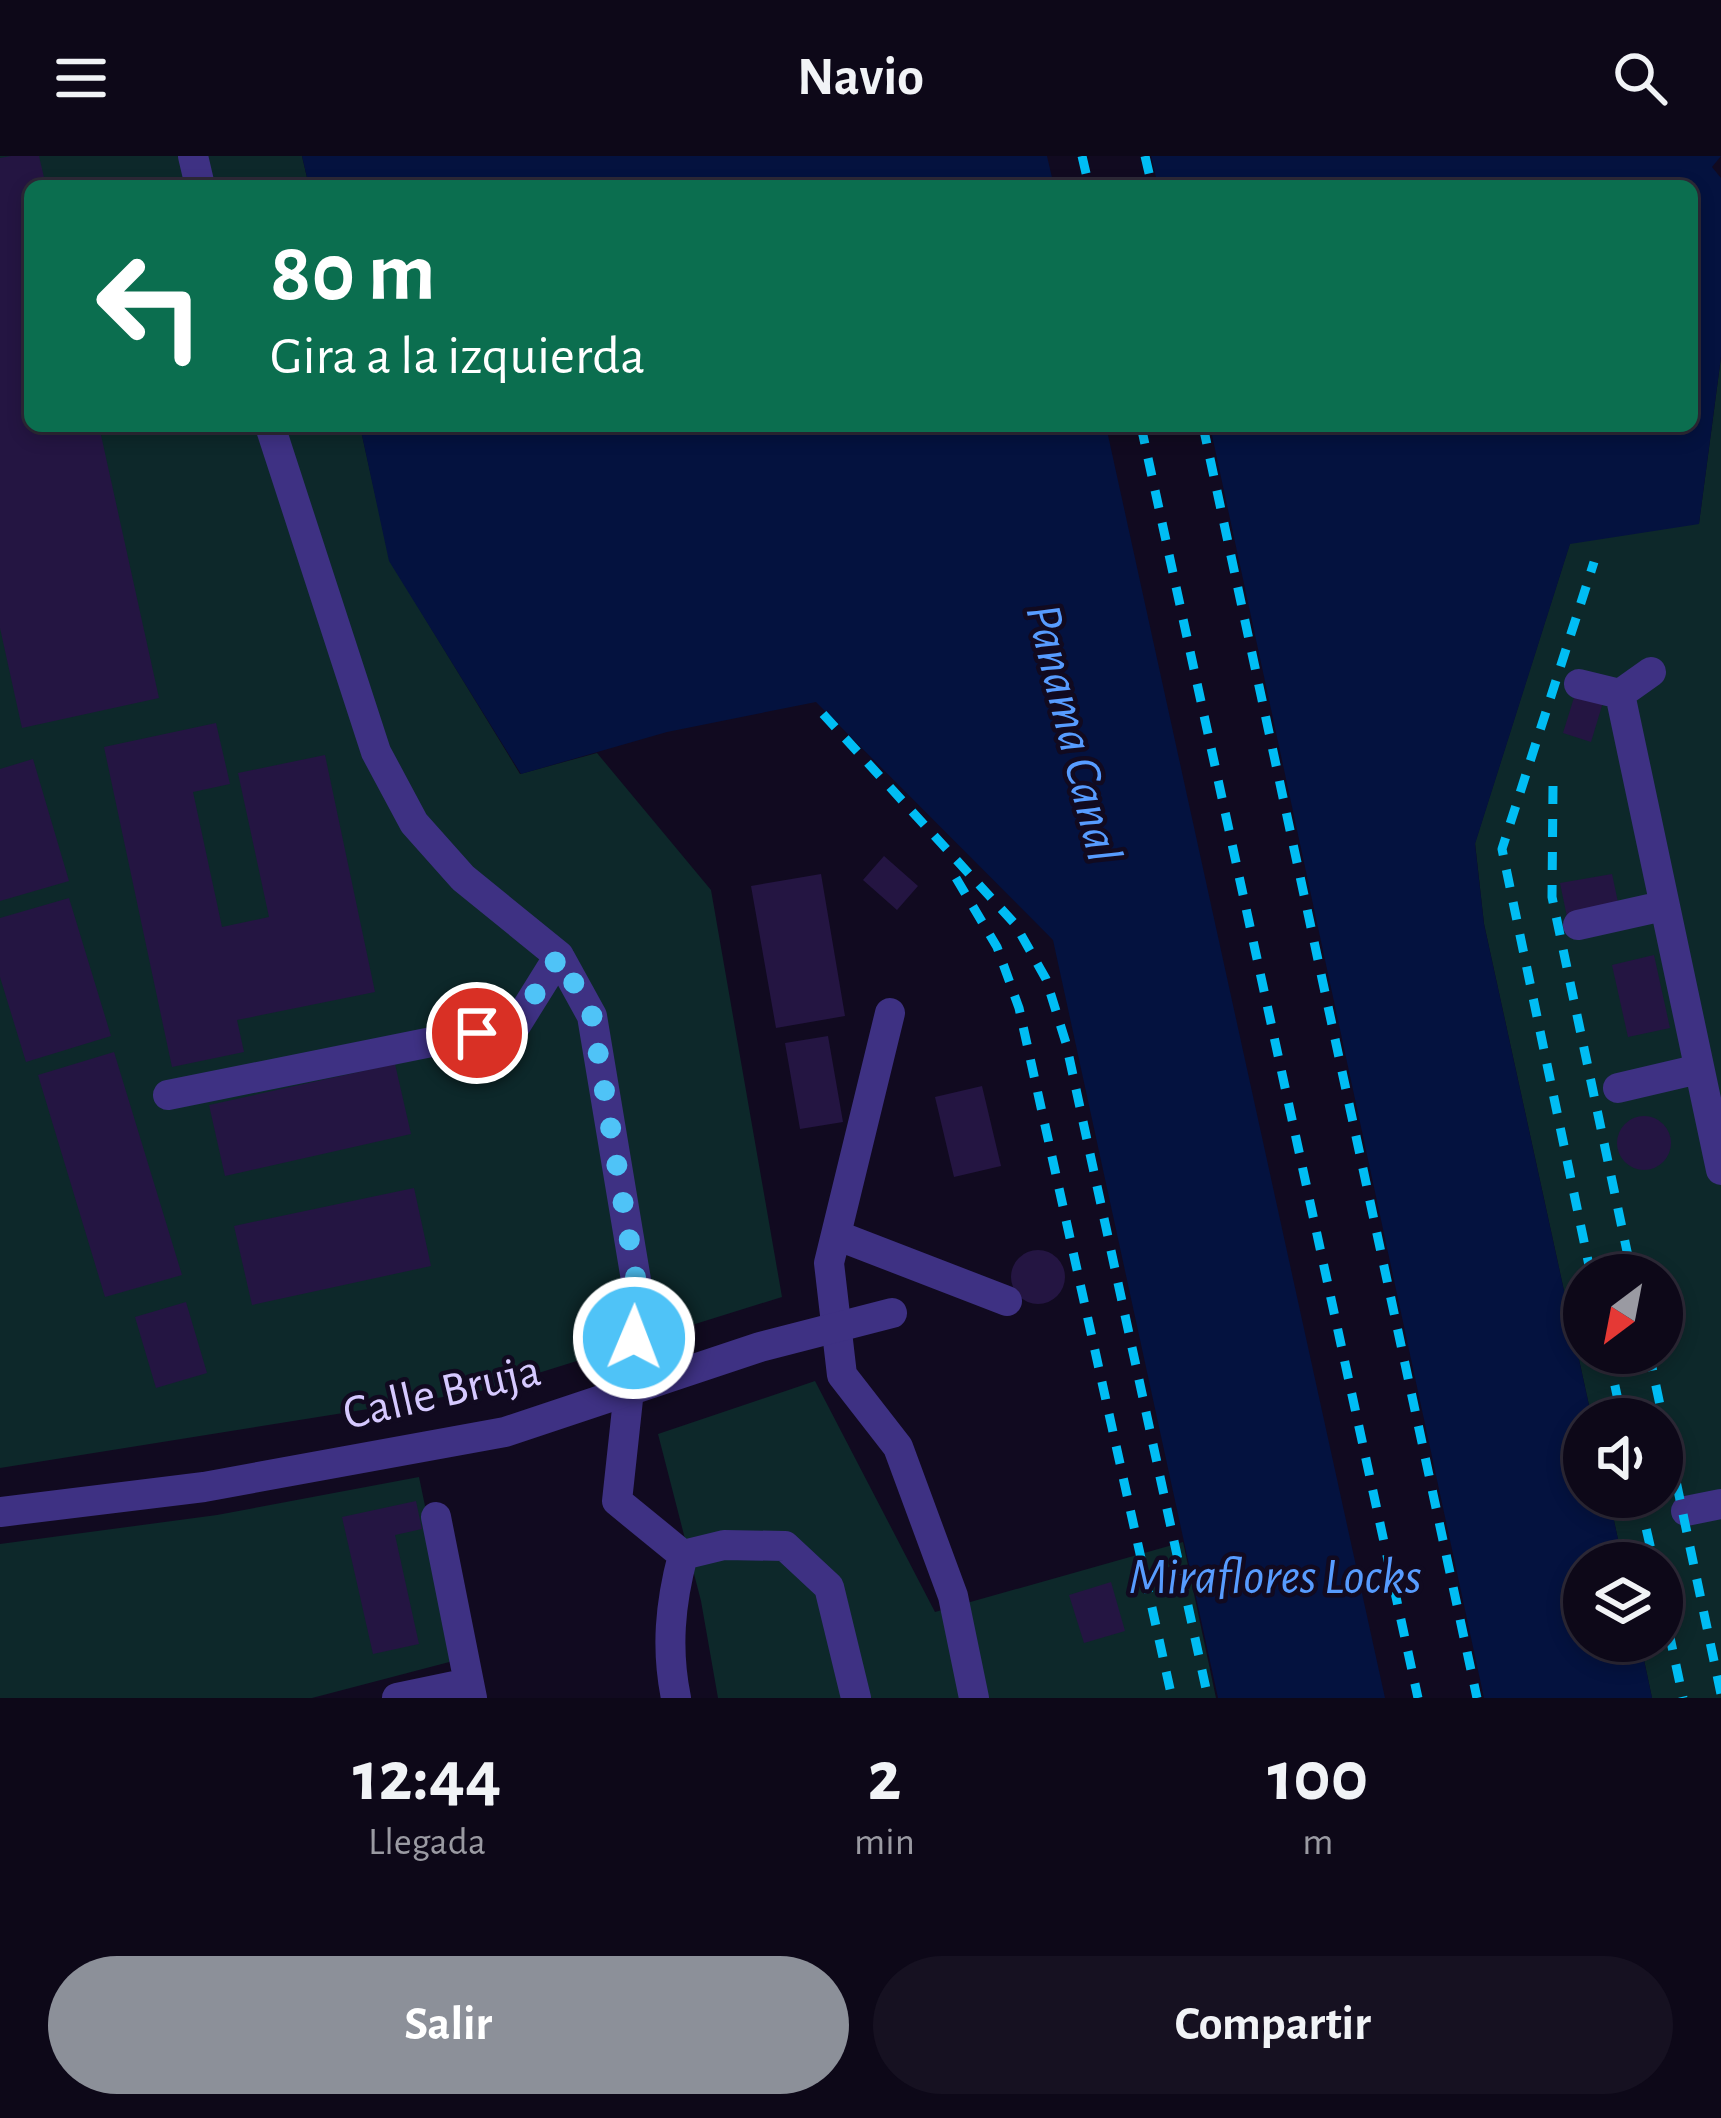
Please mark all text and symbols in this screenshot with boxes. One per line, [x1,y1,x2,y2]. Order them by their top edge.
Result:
icon: menu [48,45,114,111]
icon: search [1607,45,1673,111]
text: Navio [797,51,924,105]
icon: left [72,228,228,384]
text: 80 m [270,232,436,316]
text: Gira a la izquierda [270,330,645,384]
water label: Panama Canal [1016,599,1130,867]
pin [426,982,528,1084]
icon: arrive [444,1000,510,1066]
north arrow [1563,1254,1683,1374]
map controls [1563,1254,1683,1662]
position arrow [571,1275,697,1401]
street label: Calle Bruja [339,1347,545,1439]
button: sound [1563,1398,1683,1518]
button: layers [1563,1542,1683,1662]
water label: Miraflores Locks [1129,1552,1421,1603]
text: 12:44 [353,1741,501,1813]
text: 2 [867,1741,901,1813]
text: 100 [1267,1741,1368,1813]
text: Llegada [368,1823,486,1862]
text: min [854,1823,915,1862]
text: m [1302,1823,1333,1862]
button: Salir [48,1956,849,2094]
button: Compartir [873,1956,1673,2094]

